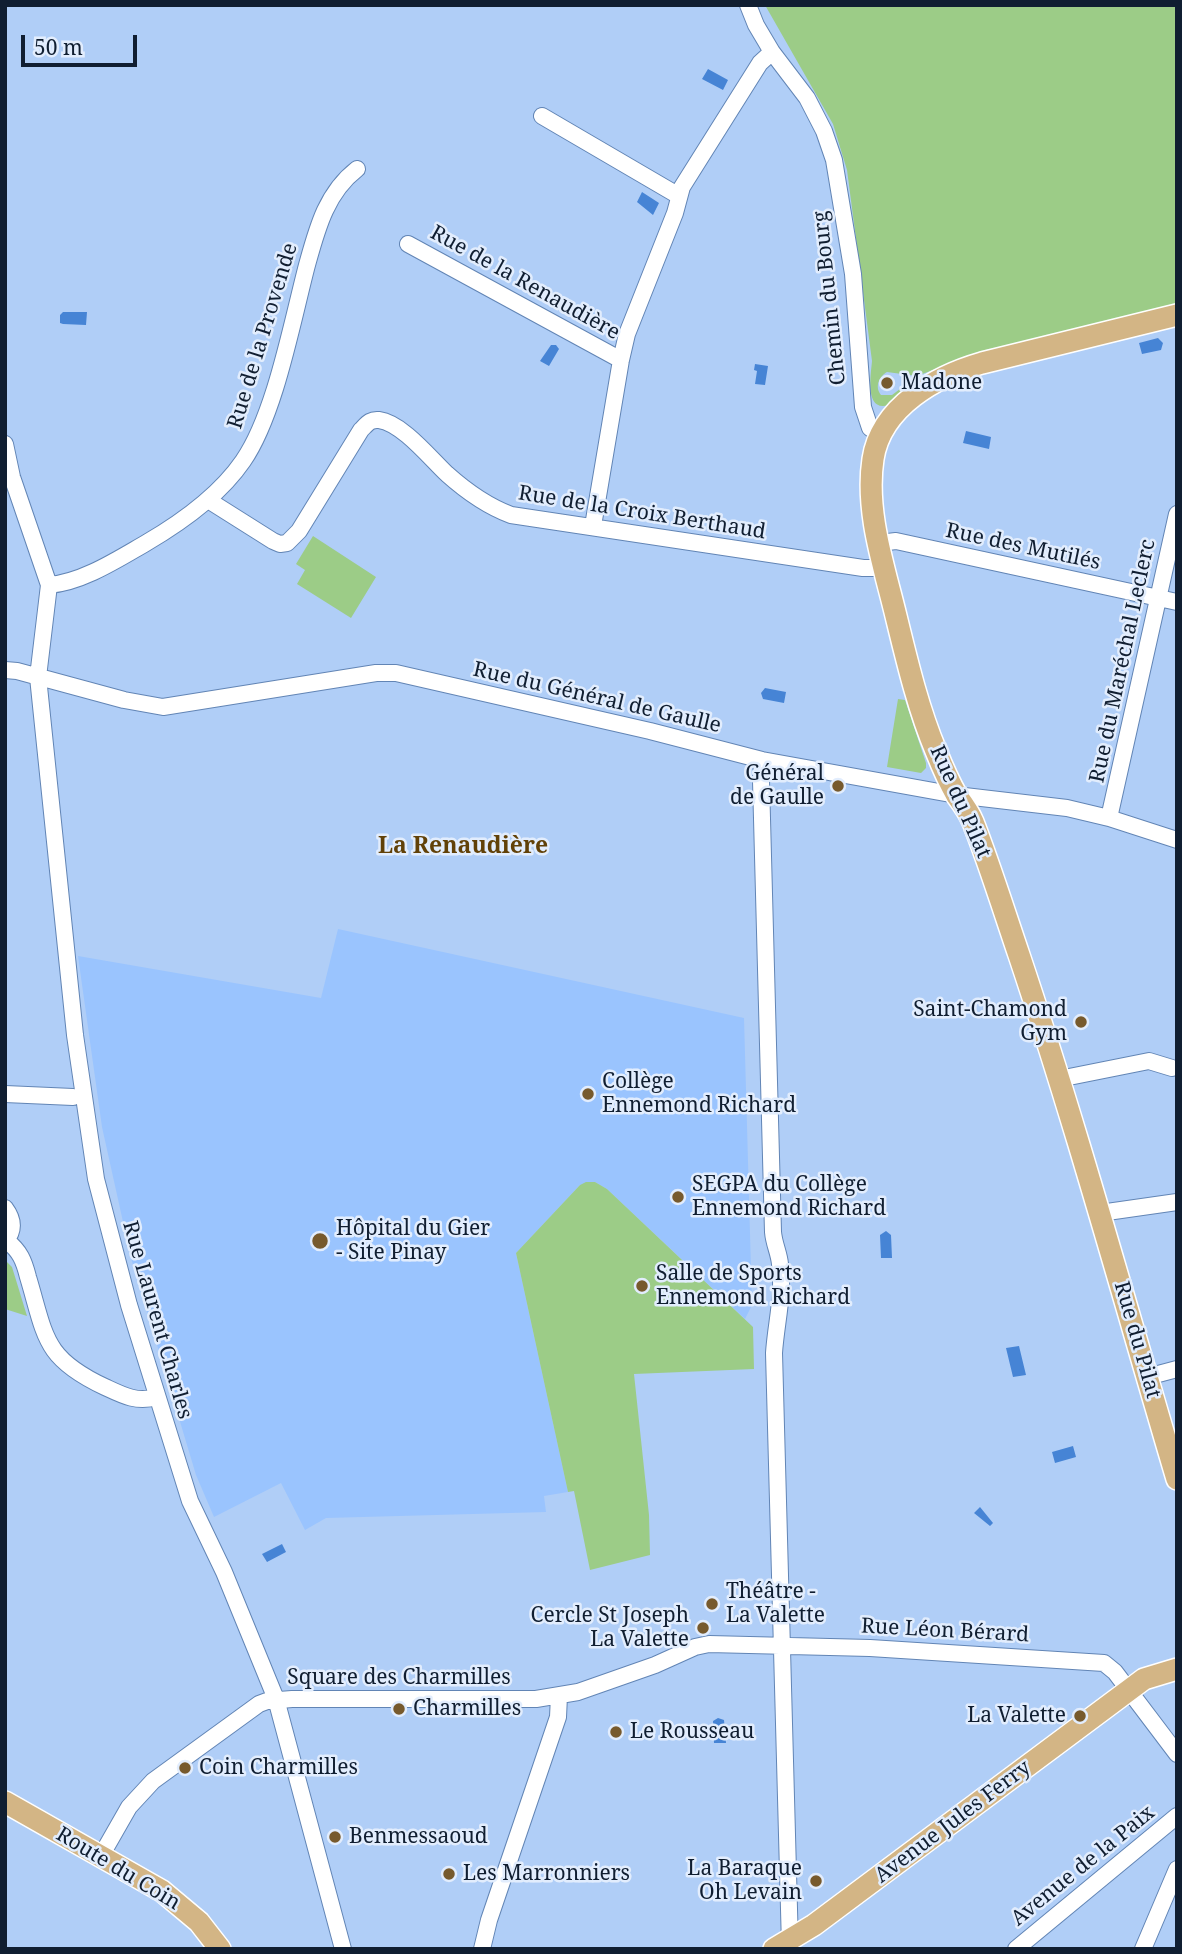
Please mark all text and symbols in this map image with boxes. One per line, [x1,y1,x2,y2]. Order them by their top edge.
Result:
scale bar [24,21,140,65]
text: 50 m [34,33,83,61]
street label: Chemin du Bourg [808,210,852,386]
street label: Rue de la Renaudière [426,220,624,346]
street label: Rue de la Provende [223,240,303,432]
place label: Madone [901,370,982,396]
marker: Madone [879,375,895,391]
street label: Rue de la Croix Berthaud [517,481,767,545]
street label: Rue des Mutilés [943,518,1103,576]
street label: Rue du Maréchal Leclerc [1085,537,1161,785]
street label: Rue du Général de Gaulle [471,657,723,739]
street label: Rue du Pilat [924,742,996,862]
place label: Général de Gaulle [730,761,824,811]
marker: Général de Gaulle [830,778,846,794]
district label: La Renaudière [378,832,548,860]
place label: Saint-Chamond Gym [913,997,1067,1047]
marker: Saint-Chamond Gym [1073,1014,1089,1030]
place label: Collège Ennemond Richard [602,1069,796,1119]
marker: Collège Ennemond Richard [580,1086,596,1102]
place label: SEGPA du Collège Ennemond Richard [692,1172,886,1222]
marker: SEGPA du Collège Ennemond Richard [670,1189,686,1205]
place label: Hôpital du Gier - Site Pinay [336,1216,490,1266]
street label: Rue Laurent Charles [117,1218,197,1422]
marker: Hôpital du Gier - Site Pinay [310,1231,330,1251]
place label: Salle de Sports Ennemond Richard [656,1261,850,1311]
marker: Salle de Sports Ennemond Richard [634,1278,650,1294]
street label: Rue du Pilat [1108,1279,1166,1401]
place label: Théâtre - La Valette [726,1579,825,1629]
marker: Théâtre - La Valette [704,1596,720,1612]
place label: Cercle St Joseph La Valette [531,1603,689,1653]
street label: Rue Léon Bérard [860,1614,1030,1648]
marker: Cercle St Joseph La Valette [695,1620,711,1636]
street label: Square des Charmilles [287,1665,511,1691]
place label: Charmilles [413,1696,521,1722]
marker: Charmilles [391,1701,407,1717]
place label: La Valette [967,1703,1066,1729]
marker: La Valette [1072,1708,1088,1724]
place label: Le Rousseau [630,1719,754,1745]
marker: Le Rousseau [608,1724,624,1740]
place label: Coin Charmilles [199,1755,358,1781]
street label: Avenue Jules Ferry [870,1755,1036,1889]
marker: Coin Charmilles [177,1760,193,1776]
street label: Avenue de la Paix [1006,1800,1160,1932]
street label: Route du Coin [51,1822,185,1916]
place label: Benmessaoud [349,1824,488,1850]
marker: Benmessaoud [327,1829,343,1845]
place label: La Baraque Oh Levain [687,1856,802,1906]
place label: Les Marronniers [463,1861,630,1887]
marker: Les Marronniers [441,1866,457,1882]
marker: La Baraque Oh Levain [808,1873,824,1889]

